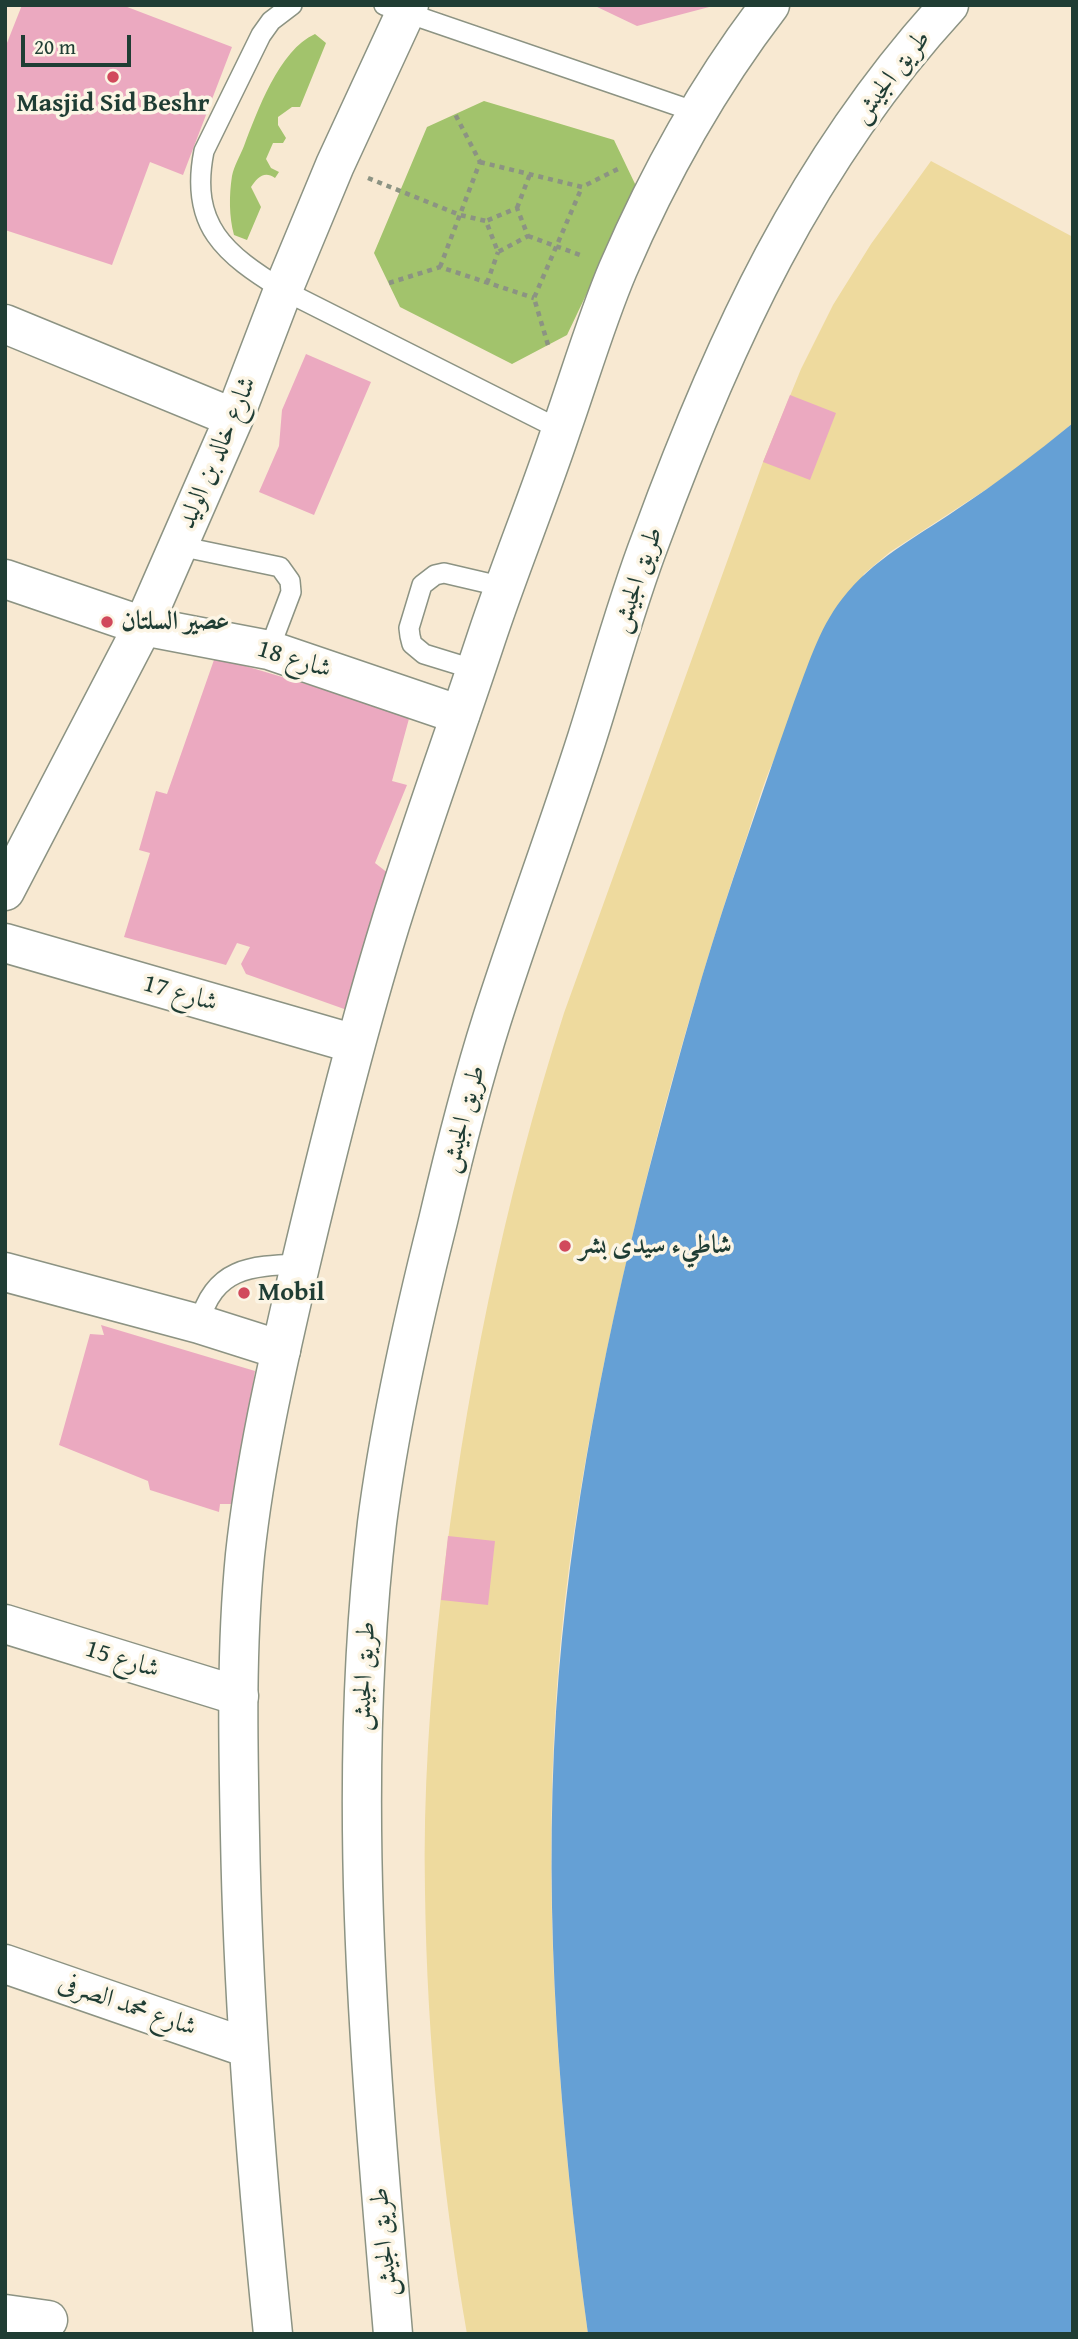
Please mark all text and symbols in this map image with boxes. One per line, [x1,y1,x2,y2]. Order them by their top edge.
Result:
scale bar [24,21,135,65]
street label: طريق الجيش [846,24,938,130]
text: 20 m [34,31,76,62]
marker: Masjid Sid Beshr [105,69,121,85]
place label: Masjid Sid Beshr [17,88,209,120]
street label: شارع خالد بن الوليد [172,372,264,534]
street label: طريق الجيش [605,523,671,637]
place label: عصير السلتان [121,606,229,638]
marker: عصير السلتان [99,614,115,630]
street label: شارع 18 [253,634,335,686]
street label: شارع 17 [139,969,221,1019]
street label: طريق الجيش [435,1062,493,1176]
place label: شاطيء سيدى بشر [579,1230,732,1262]
marker: شاطيء سيدى بشر [557,1238,573,1254]
place label: Mobil [258,1277,325,1309]
marker: Mobil [236,1285,252,1301]
street label: طريق الجيش [347,1620,383,1732]
street label: شارع 15 [81,1634,163,1686]
street label: شارع محمد الصرفى [54,1968,200,2044]
street label: طريق الجيش [365,2186,405,2298]

